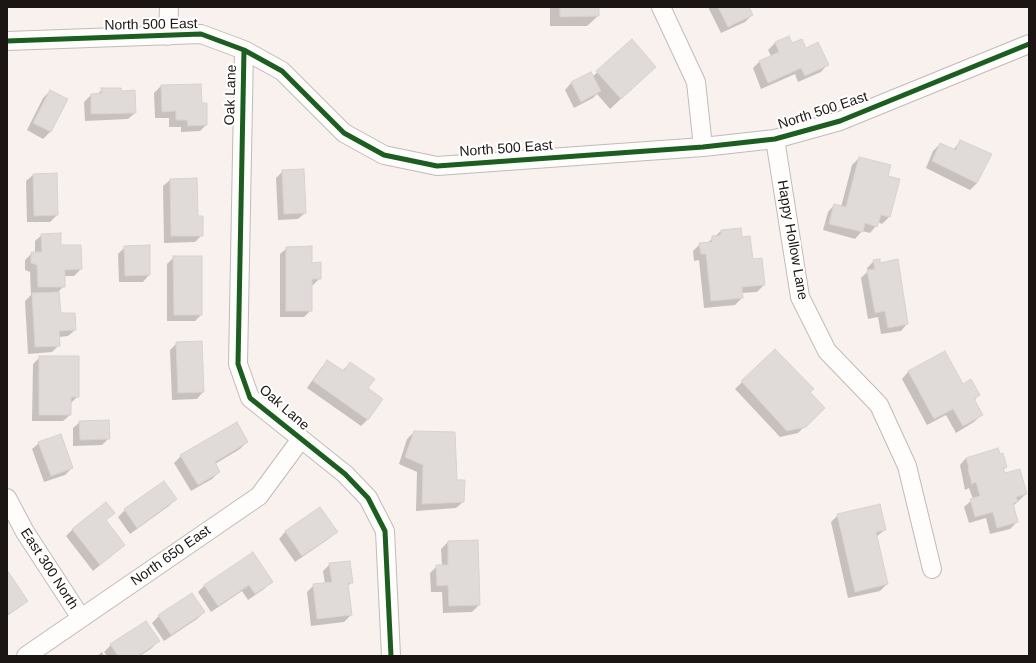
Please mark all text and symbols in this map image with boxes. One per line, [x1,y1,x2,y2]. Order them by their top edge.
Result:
street label: North 500 East [104,16,198,34]
street label: Oak Lane [222,64,240,126]
street label: North 500 East [776,89,870,133]
street label: North 500 East [459,137,553,161]
street label: Happy Hollow Lane [773,179,811,301]
street label: Oak Lane [256,382,312,434]
street label: North 650 East [128,522,214,590]
street label: East 300 North [17,525,81,613]

